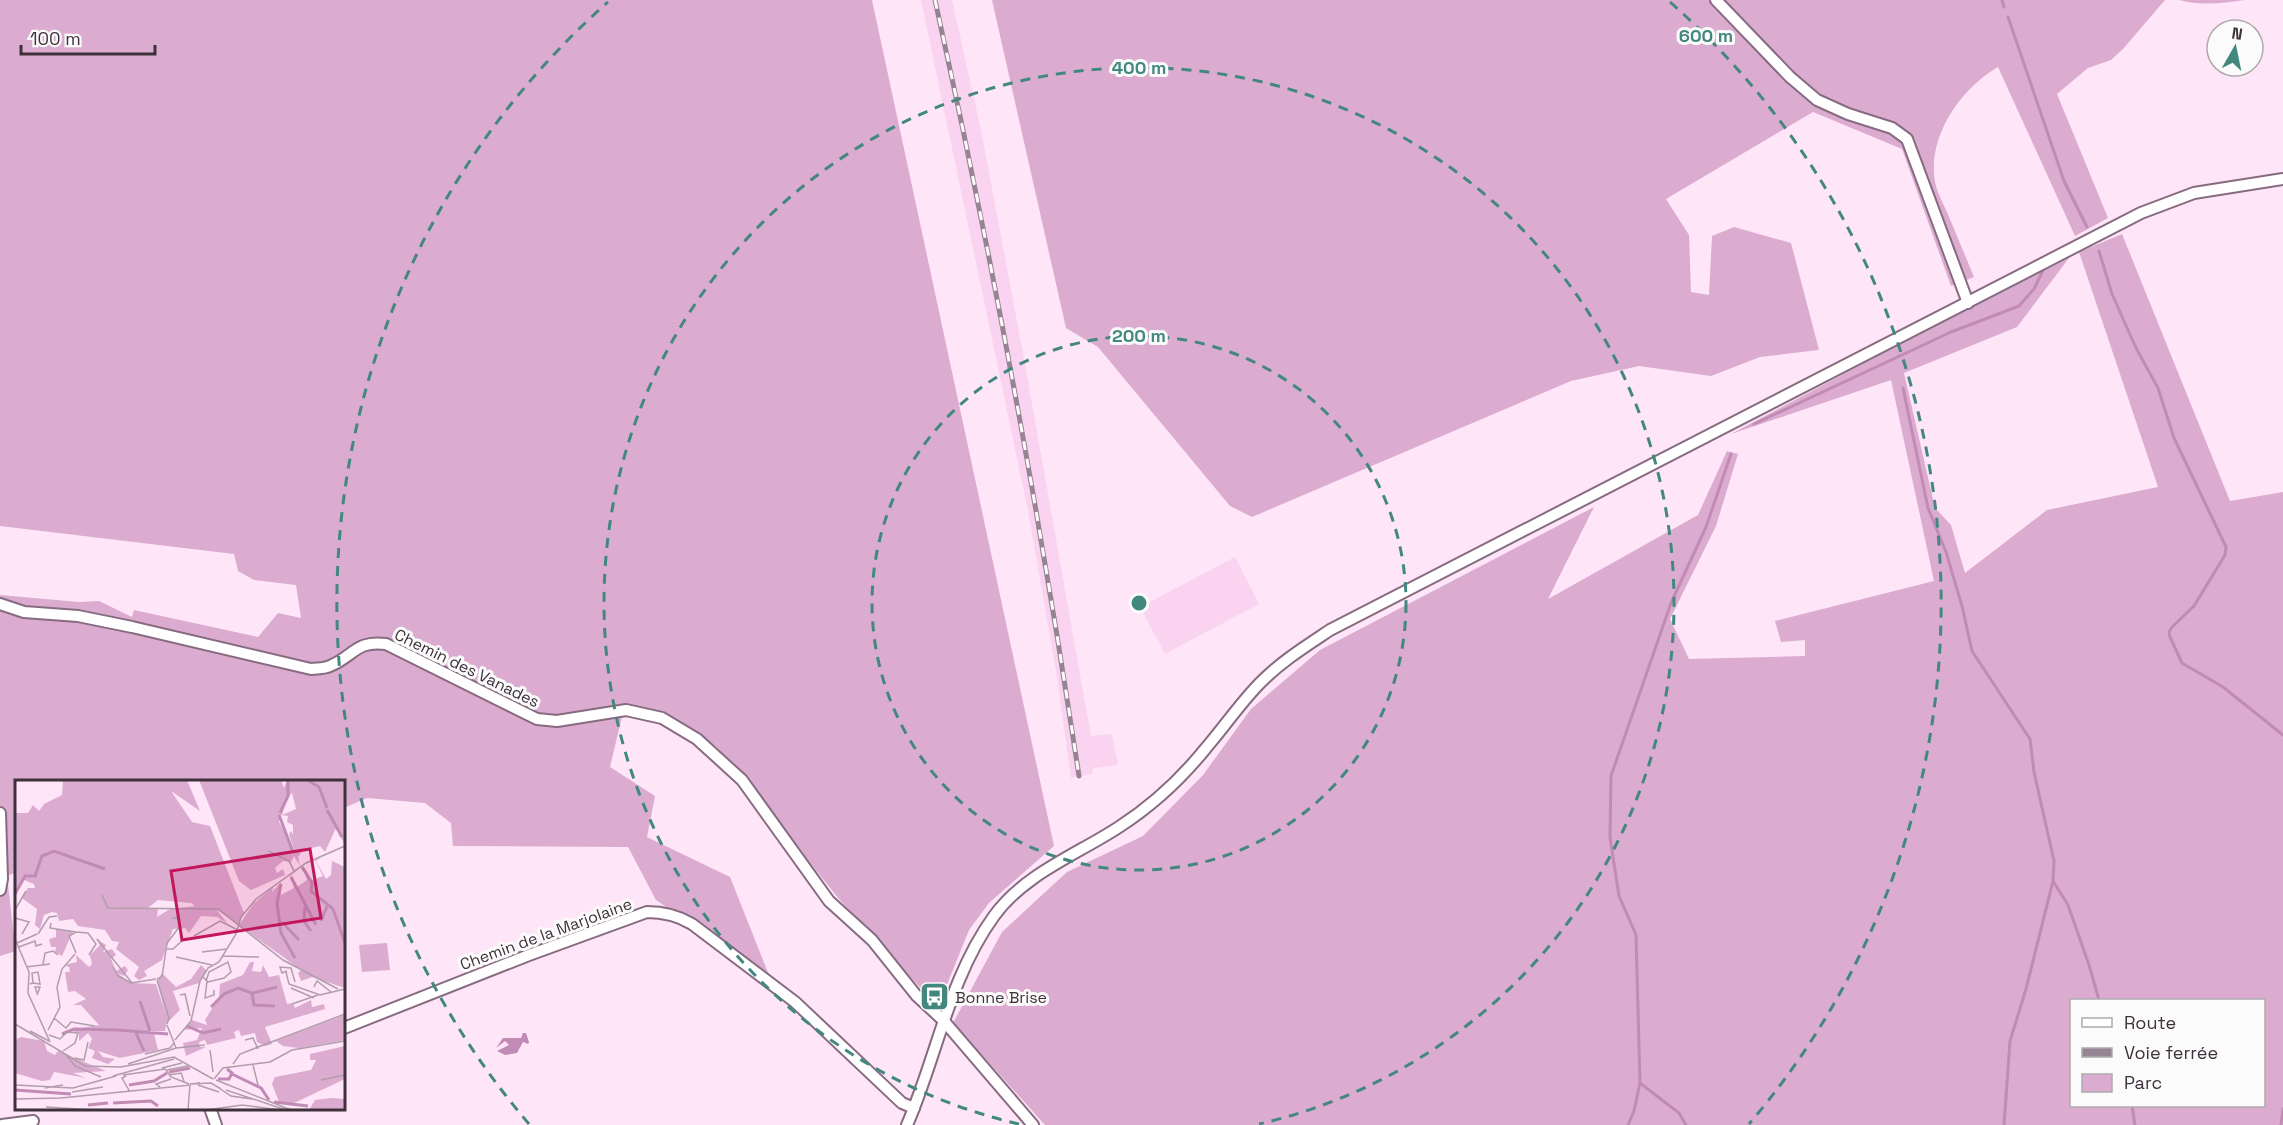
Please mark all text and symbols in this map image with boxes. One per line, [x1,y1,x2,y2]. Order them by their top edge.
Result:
scale bar [21,18,154,56]
north arrow [2205,18,2265,78]
text: N [2230,22,2244,45]
text: 600 m [1679,24,1733,47]
text: 100 m [30,27,81,50]
text: 400 m [1112,56,1166,79]
text: 200 m [1112,324,1166,347]
centre of rings [1129,593,1149,613]
street label: Chemin des Vanades [391,624,543,712]
inset map [15,780,345,1110]
street label: Chemin de la Marjolaine [457,893,635,975]
bus stop icon: Bonne Brise [918,981,950,1013]
place label: Bonne Brise [955,987,1047,1008]
legend [2070,999,2265,1107]
text: Route [2124,1011,2176,1034]
text: Voie ferrée [2124,1041,2218,1064]
text: Parc [2124,1071,2162,1094]

